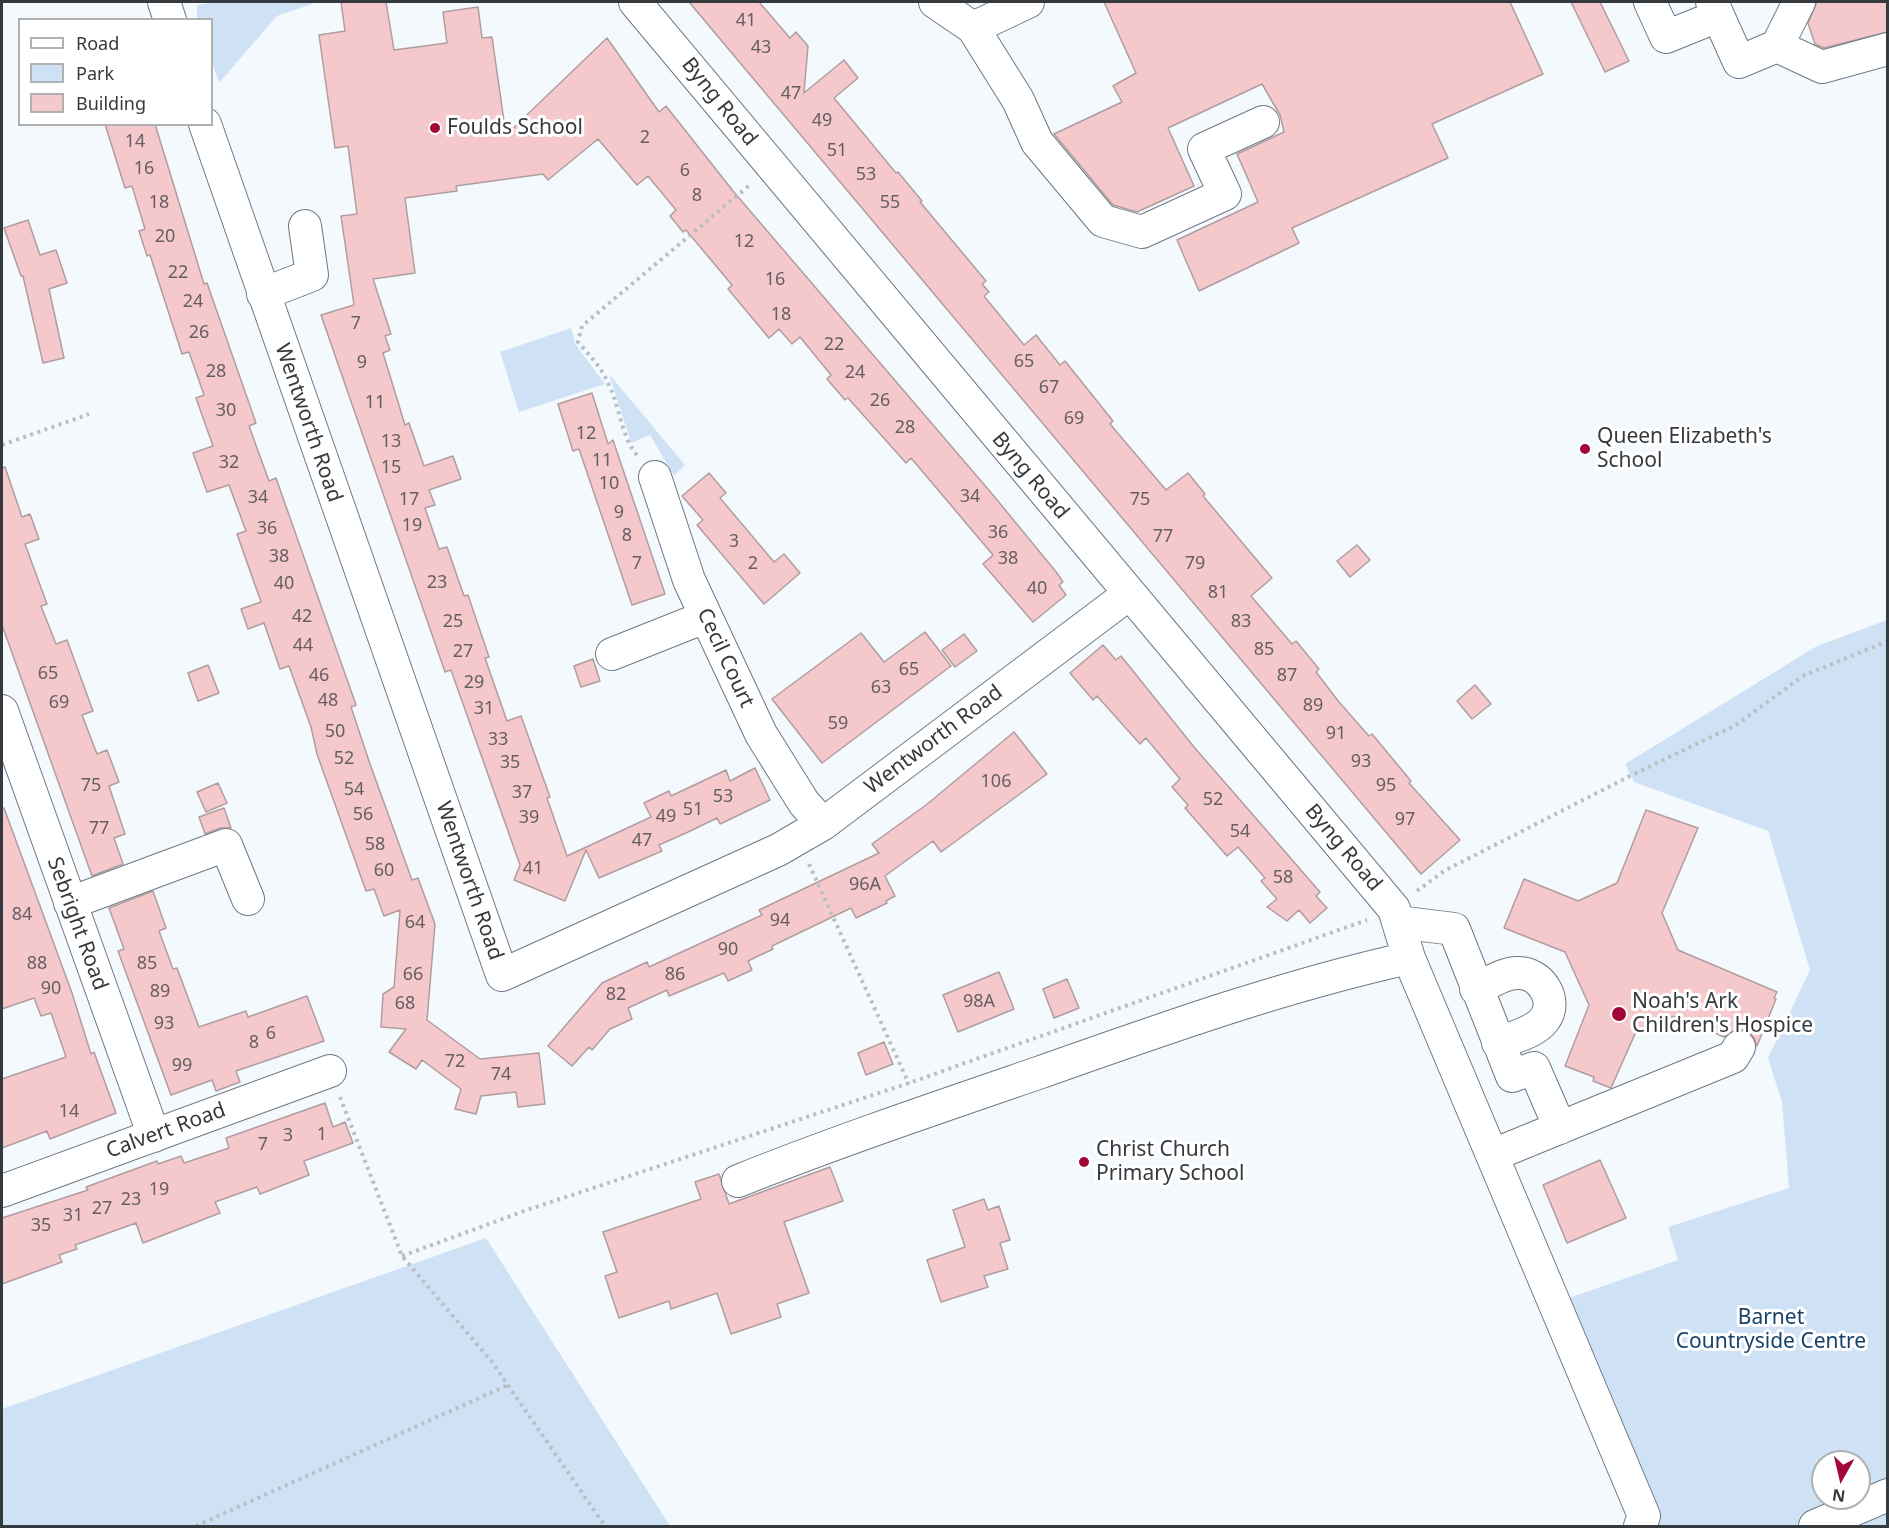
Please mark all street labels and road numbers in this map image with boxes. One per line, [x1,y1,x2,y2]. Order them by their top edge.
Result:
street label: Byng Road [676,53,762,151]
street label: Wentworth Road [269,340,347,506]
street label: Byng Road [986,427,1074,525]
street label: Cecil Court [691,604,759,712]
street label: Wentworth Road [860,680,1008,800]
street label: Wentworth Road [430,798,508,964]
street label: Byng Road [1299,799,1387,897]
street label: Sebright Road [41,854,113,994]
street label: Calvert Road [103,1098,229,1164]

